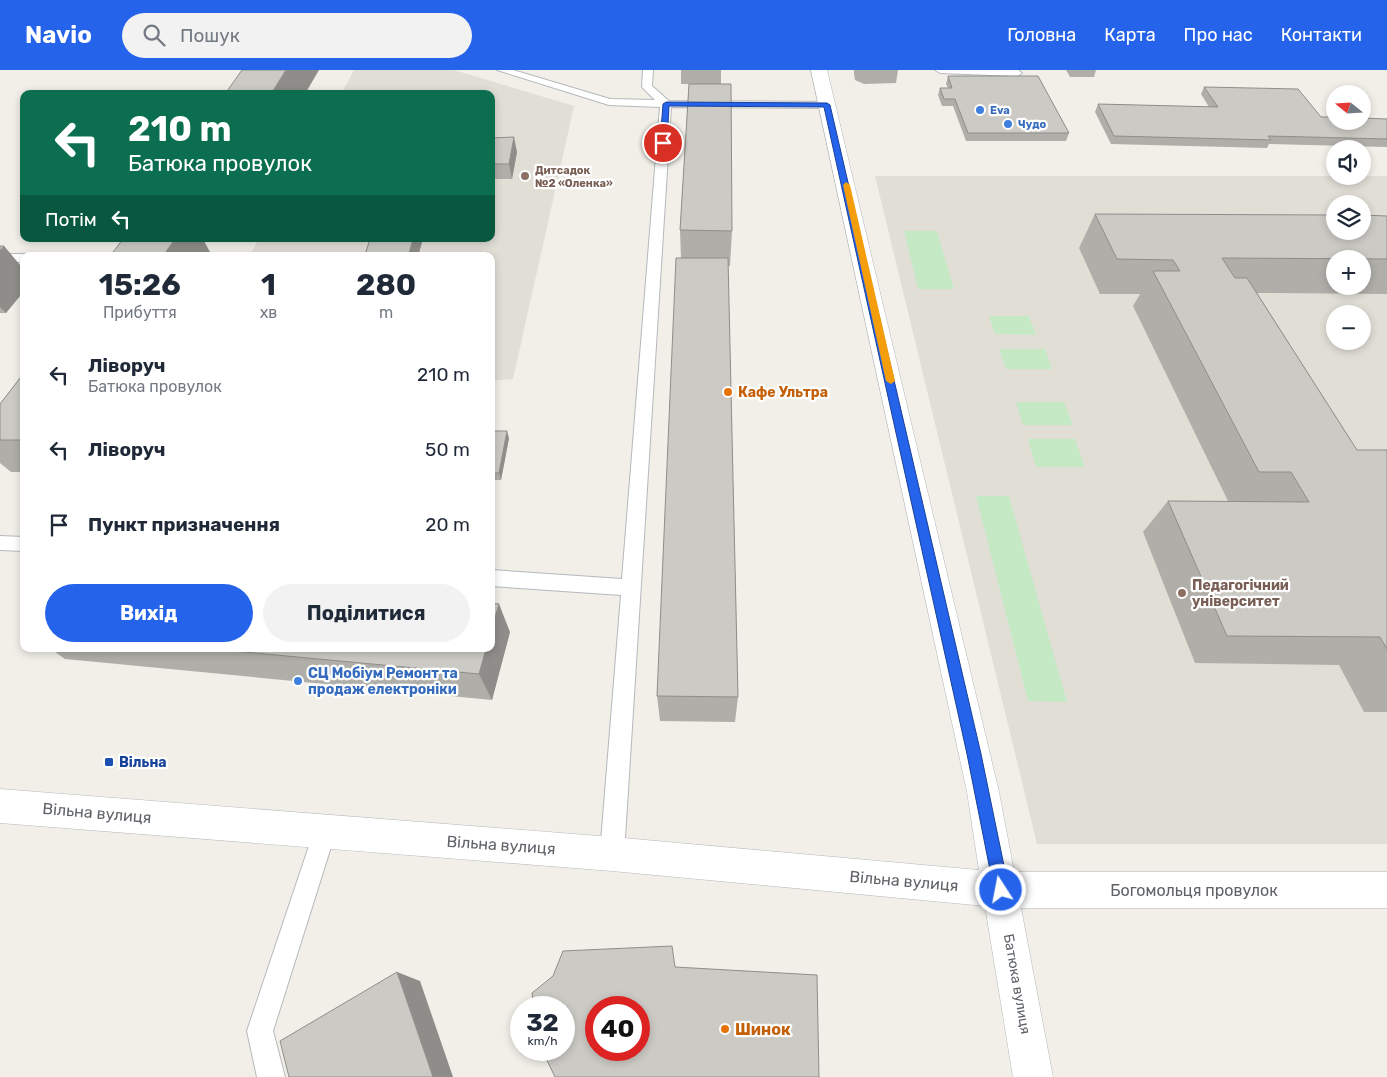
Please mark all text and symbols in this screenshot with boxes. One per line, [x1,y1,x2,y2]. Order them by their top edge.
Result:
search box [122,13,472,58]
text: Navio [25,21,92,49]
icon: search [140,21,168,49]
text: Пошук [180,24,240,47]
text: Головна [1007,24,1076,46]
text: Карта [1104,24,1156,46]
text: Про нас [1184,24,1253,46]
text: Контакти [1281,24,1362,46]
north arrow [1326,85,1371,130]
map controls [1326,85,1371,350]
marker: Eva [974,104,986,116]
place label: Eva [990,104,1010,117]
text: 210 m [128,108,231,150]
icon: left [45,110,110,175]
marker: Чудо [1002,118,1014,130]
place label: Чудо [1018,118,1046,131]
pin [642,122,684,164]
icon: arrive [649,129,677,157]
button: sound [1326,140,1371,185]
text: Батюка провулок [128,150,312,177]
place label: Дитсадок №2 «Оленка» [535,164,613,190]
marker: Дитсадок №2 «Оленка» [519,170,531,182]
button: layers [1326,195,1371,240]
icon: left [107,205,135,233]
text: Потім [45,208,97,231]
button: + [1326,250,1371,295]
text: 15:26 [99,267,181,303]
text: 1 [261,267,276,303]
text: 280 [356,267,416,303]
text: Прибуття [103,303,177,322]
text: хв [260,303,277,322]
text: m [379,303,393,322]
button: − [1326,305,1371,350]
text: Ліворуч [88,354,165,377]
icon: left [45,361,73,389]
text: 210 m [417,363,470,386]
text: Батюка провулок [88,377,222,396]
place label: Кафе Ультра [738,384,828,401]
marker: Кафе Ультра [722,386,734,398]
icon: left [45,436,73,464]
text: Ліворуч [88,438,165,461]
text: 50 m [425,438,470,461]
icon: arrive [45,511,73,539]
text: Пункт призначення [88,513,280,536]
text: 20 m [425,513,470,536]
place label: Педагогічний університет [1192,577,1289,610]
button: Вихід [45,584,253,642]
button: Поділитися [263,584,470,642]
marker: Педагогічний університет [1176,587,1188,599]
place label: СЦ Мобіум Ремонт та продаж електроніки [308,665,458,698]
marker: СЦ Мобіум Ремонт та продаж електроніки [292,675,304,687]
place label: Вільна [119,754,167,771]
marker: Вільна [103,756,115,768]
street label: Вільна вулиця [42,799,152,827]
street label: Вільна вулиця [446,832,556,858]
position arrow [974,863,1026,915]
street label: Вільна вулиця [849,867,959,895]
street label: Богомольця провулок [1110,881,1278,900]
street label: Батюка вулиця [1000,932,1034,1036]
speed limit sign: 40 [585,996,650,1061]
text: 32 [526,1008,559,1037]
place label: Шинок [735,1020,791,1039]
marker: Шинок [719,1023,731,1035]
text: km/h [528,1034,557,1048]

